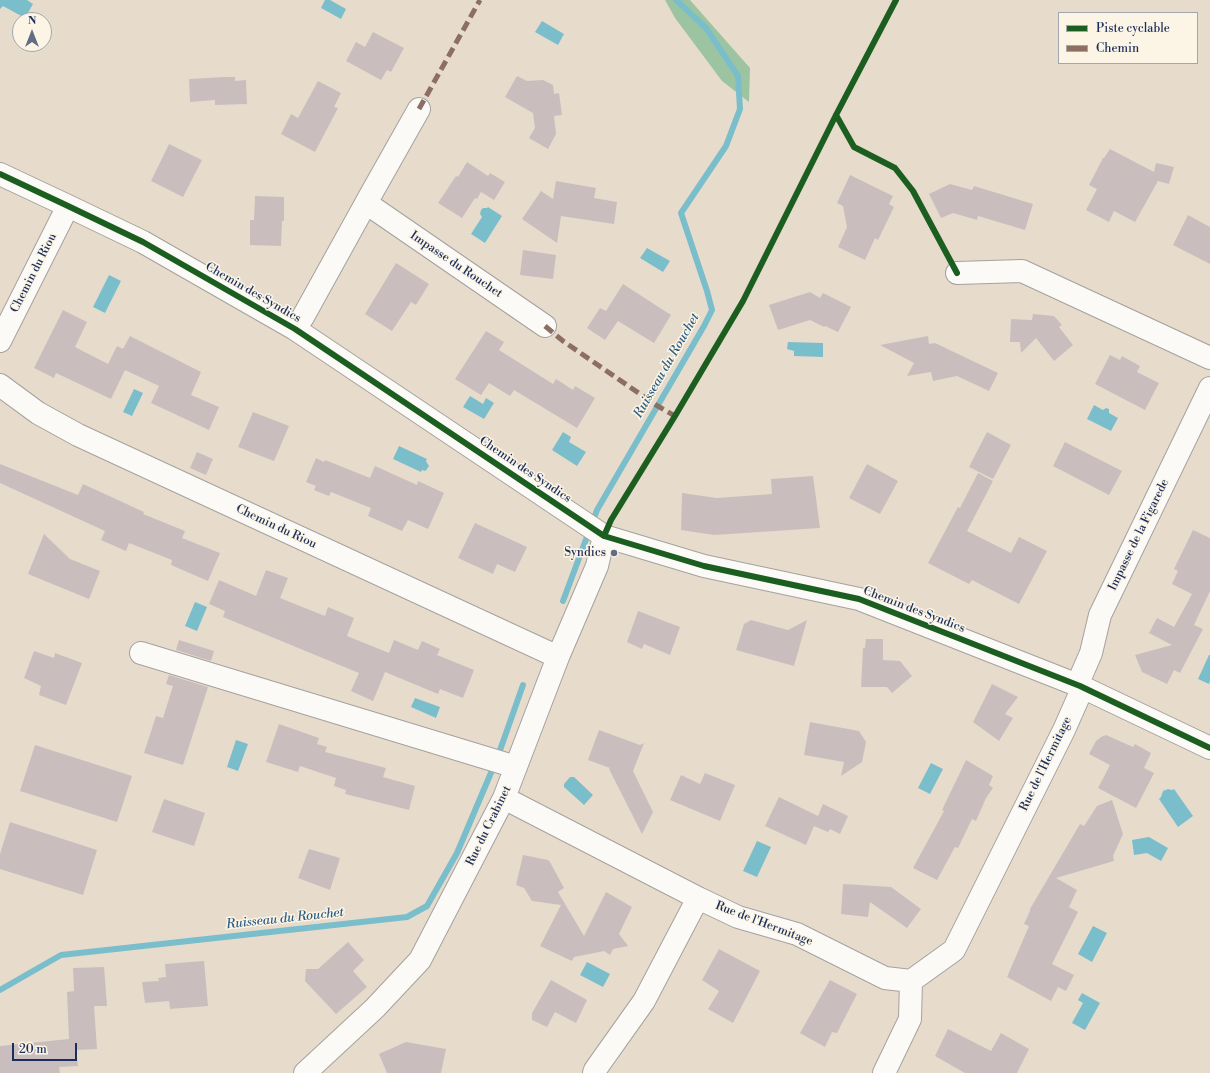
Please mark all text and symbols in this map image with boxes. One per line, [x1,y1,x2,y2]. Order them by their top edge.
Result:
north arrow [12,12,52,52]
legend [1058,12,1198,64]
text: N [28,14,36,28]
text: Piste cyclable [1096,21,1170,36]
text: Chemin [1096,41,1139,56]
street label: Impasse du Rouchet [407,229,505,301]
street label: Chemin du Riou [8,231,60,315]
street label: Chemin des Syndics [203,260,303,326]
water label: Ruisseau du Rouchet [631,311,703,421]
street label: Chemin des Syndics [476,434,574,506]
street label: Impasse de la Figarede [1106,477,1172,593]
street label: Chemin du Riou [233,502,319,552]
place label: Syndics [564,546,606,560]
marker: Syndics [609,548,619,558]
street label: Chemin des Syndics [861,584,967,636]
street label: Rue de l'Hermitage [1017,714,1075,814]
street label: Rue du Crabinet [463,784,515,868]
street label: Rue de l'Hermitage [713,899,815,949]
water label: Ruisseau du Rouchet [225,905,345,933]
scale bar [14,1035,79,1061]
text: 20 m [19,1042,47,1057]

